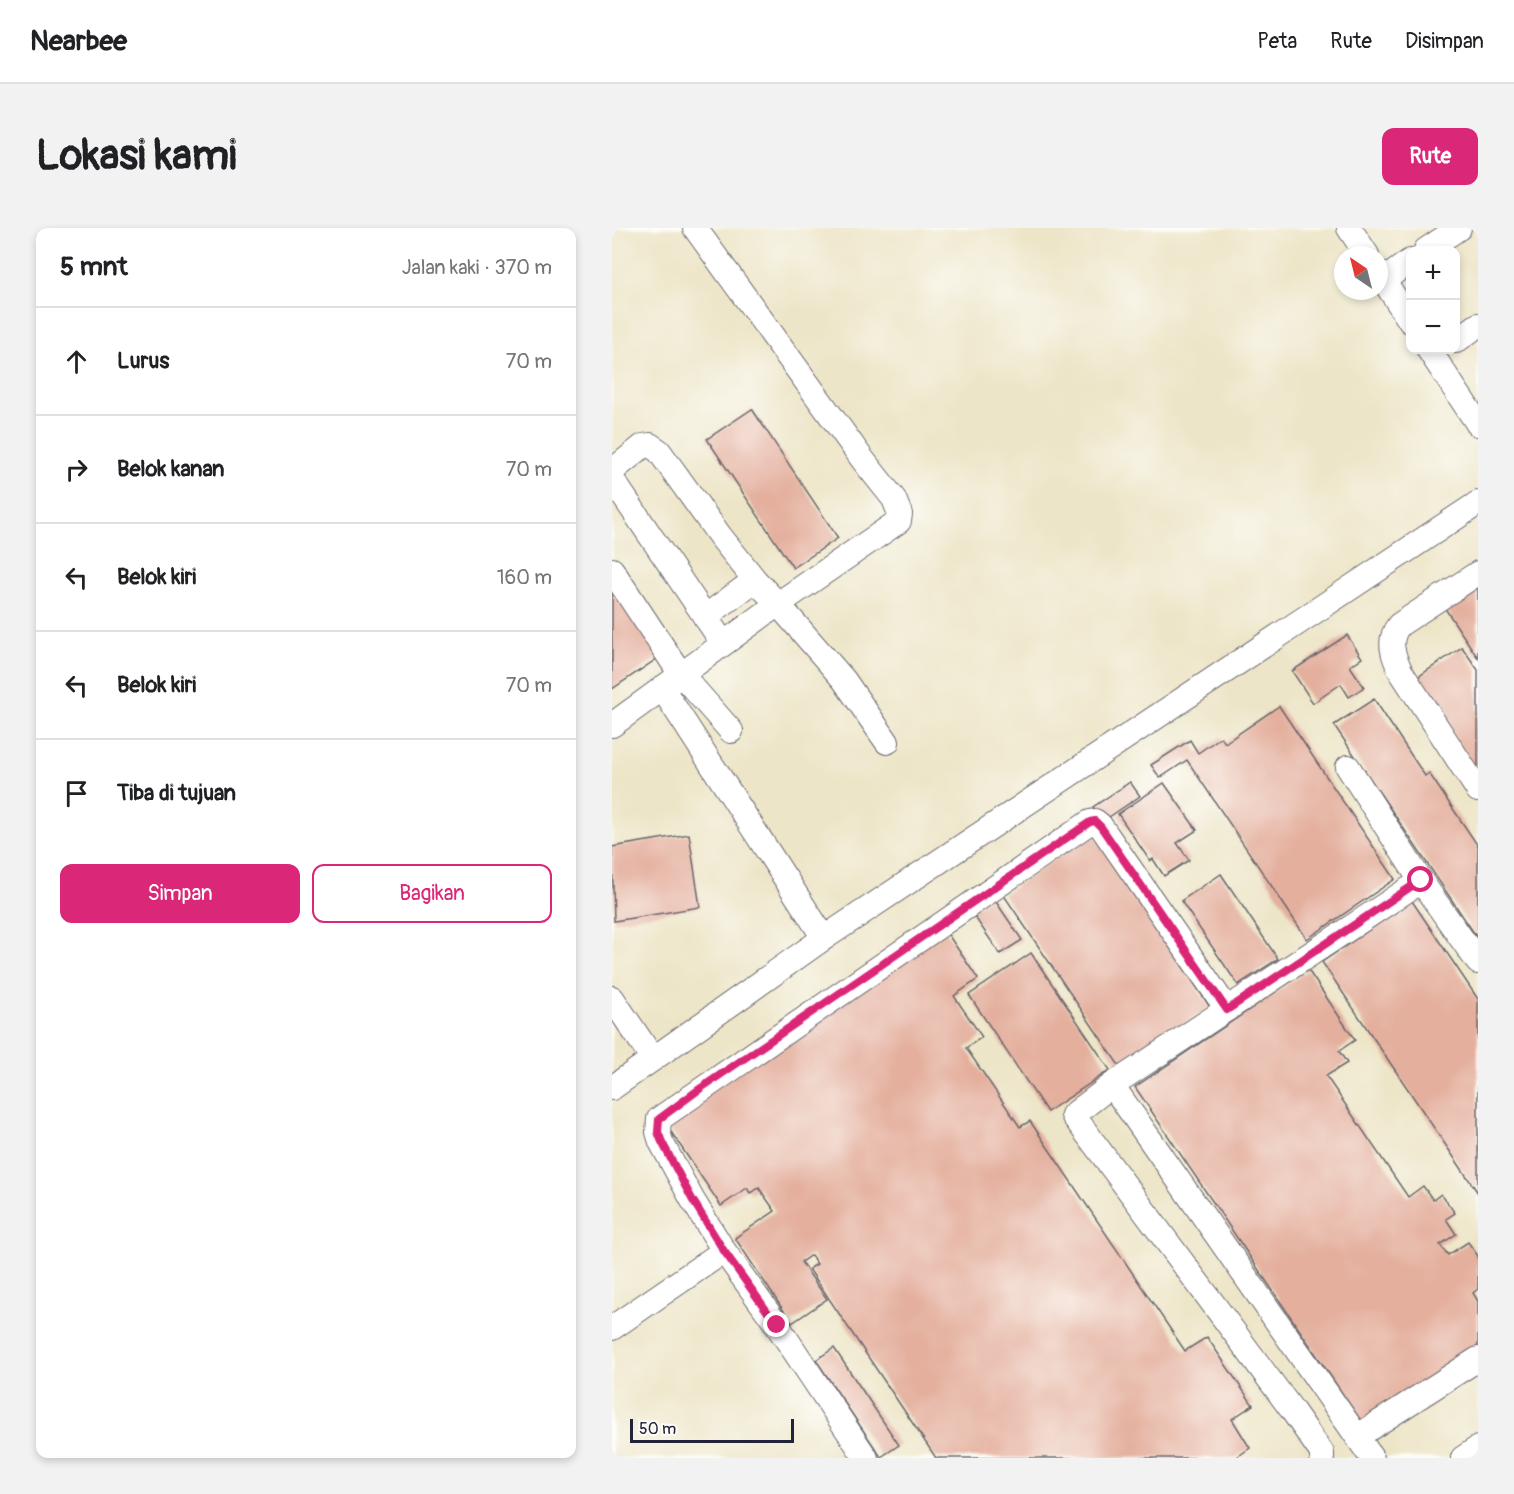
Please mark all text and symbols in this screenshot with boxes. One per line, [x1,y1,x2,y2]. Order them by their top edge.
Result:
text: Nearbee [30,24,127,59]
text: Peta [1257,28,1297,55]
text: Rute [1330,28,1372,55]
text: Disimpan [1405,28,1484,55]
button: Rute [1382,128,1478,185]
text: Lokasi kami [36,130,236,182]
north arrow [1334,246,1388,300]
map controls [1406,246,1460,354]
button: + [1406,246,1460,300]
text: 5 mnt [60,251,128,283]
text: Jalan kaki · 370 m [402,255,552,280]
button: − [1406,300,1460,354]
icon: ahead [60,345,93,378]
text: Lurus [117,347,169,375]
text: 70 m [506,349,552,374]
icon: right [60,453,93,486]
text: Belok kanan [117,455,225,483]
text: 70 m [506,457,552,482]
icon: left [60,561,93,594]
text: Belok kiri [117,563,196,591]
text: 160 m [497,565,552,590]
icon: left [60,669,93,702]
text: Belok kiri [117,671,196,699]
text: 70 m [506,673,552,698]
icon: arrive [60,777,93,810]
text: Tiba di tujuan [117,779,236,807]
button: Simpan [60,864,300,923]
button: Bagikan [312,864,552,923]
route start [1407,866,1433,892]
route end [763,1311,789,1337]
scale bar [630,1416,794,1444]
text: 50 m [639,1419,676,1439]

